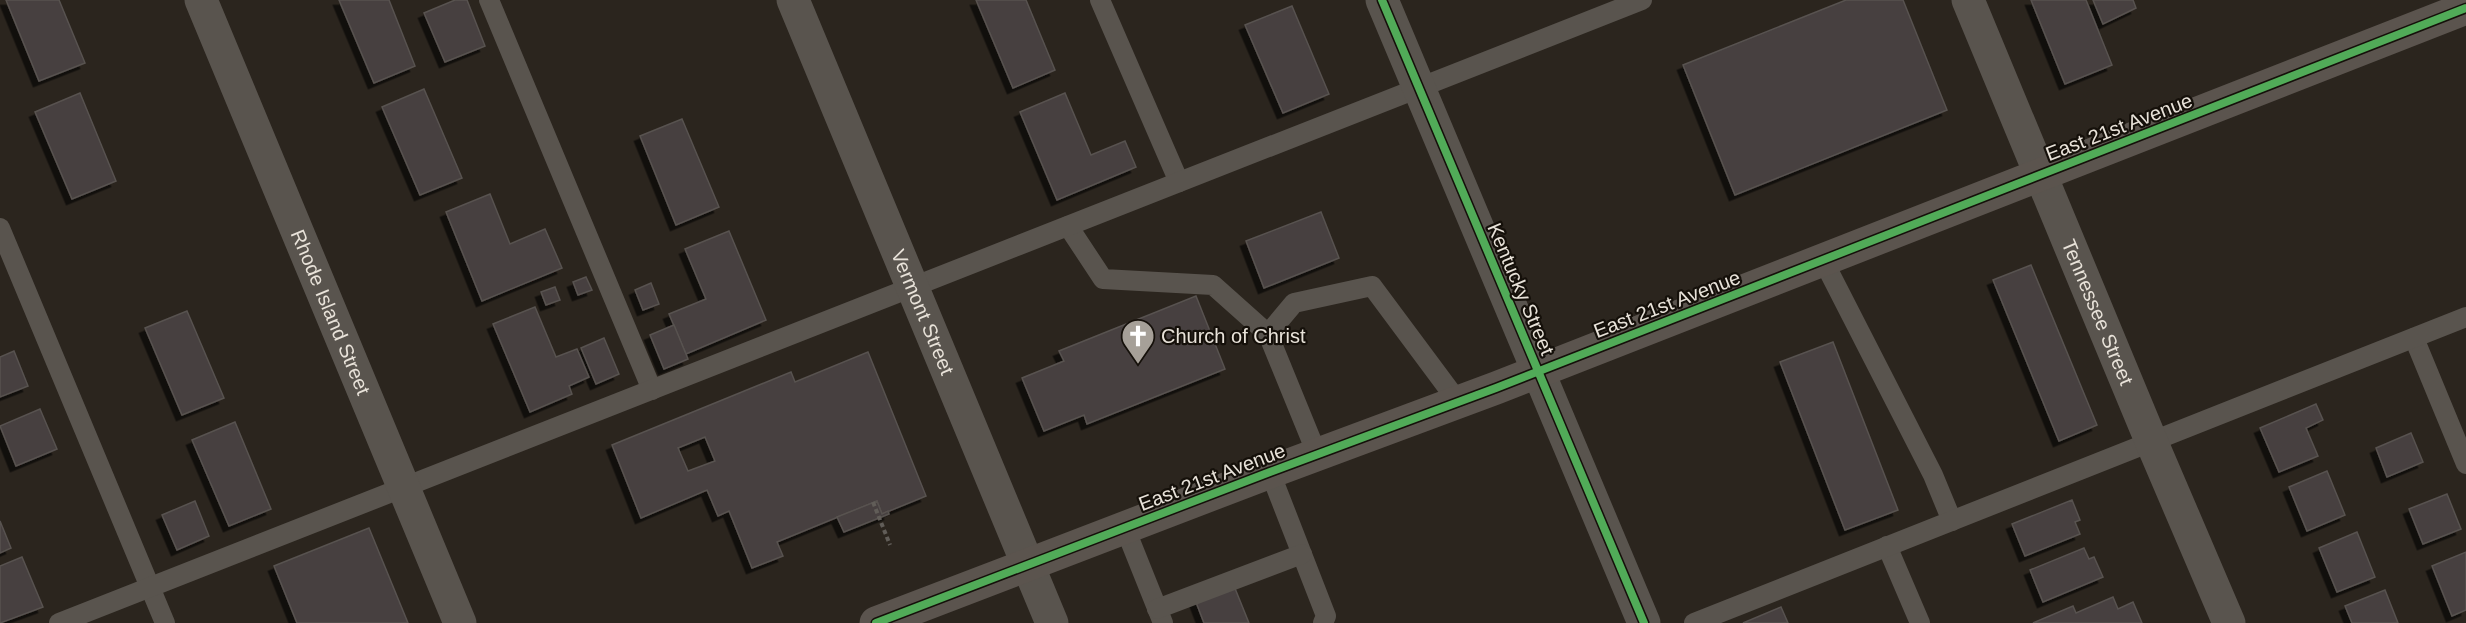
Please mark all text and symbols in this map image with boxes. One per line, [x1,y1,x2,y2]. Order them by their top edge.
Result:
street label: East 21st Avenue [2043,89,2195,165]
street label: Kentucky Street [1483,220,1559,359]
street label: Rhode Island Street [287,226,375,398]
street label: Tennessee Street [2058,236,2138,389]
street label: Vermont Street [887,246,959,378]
street label: East 21st Avenue [1591,266,1743,342]
church icon: Church of Christ [1120,318,1156,365]
place label: Church of Christ [1161,325,1306,347]
street label: East 21st Avenue [1136,439,1288,515]

